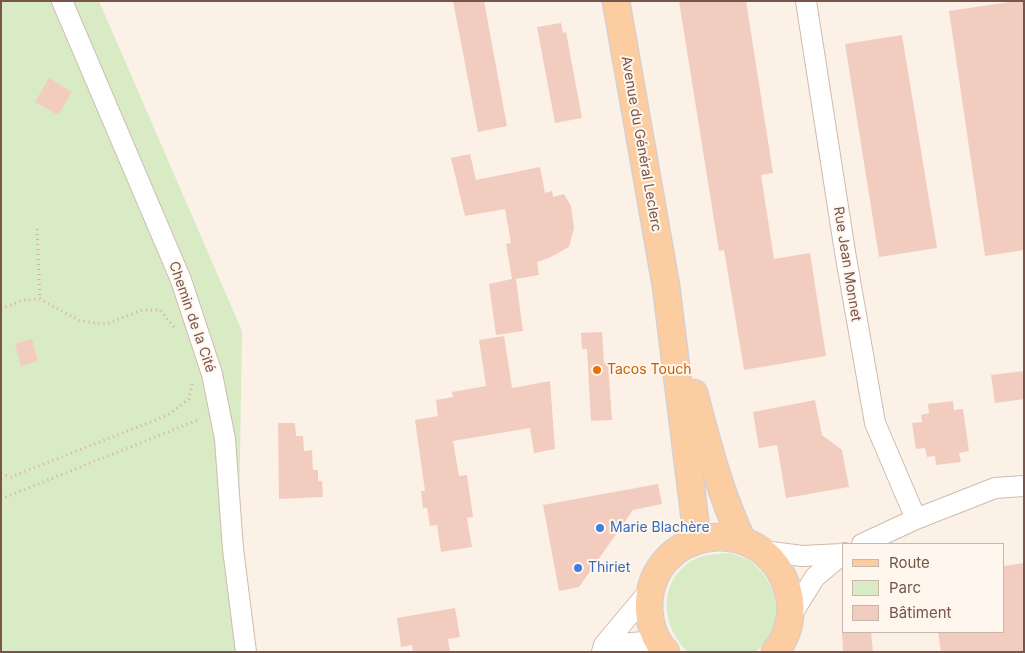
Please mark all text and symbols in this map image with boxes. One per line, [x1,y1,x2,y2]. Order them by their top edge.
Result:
street label: Avenue du Général Leclerc [617,55,665,233]
street label: Rue Jean Monnet [830,205,864,323]
street label: Chemin de la Cité [165,259,219,375]
place label: Tacos Touch [607,362,691,378]
marker: Tacos Touch [591,364,603,376]
place label: Marie Blachère [610,520,710,536]
marker: Marie Blachère [594,522,606,534]
legend [842,543,1005,633]
text: Route [889,553,930,572]
place label: Thiriet [588,560,630,576]
marker: Thiriet [572,562,584,574]
text: Parc [889,578,921,597]
text: Bâtiment [889,603,951,622]

